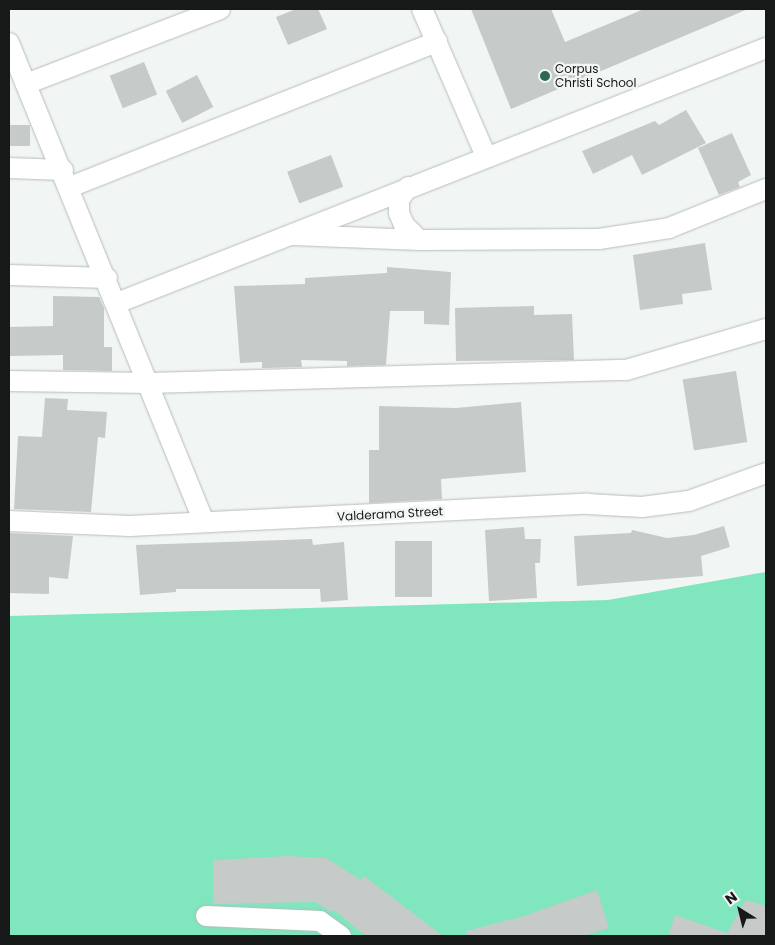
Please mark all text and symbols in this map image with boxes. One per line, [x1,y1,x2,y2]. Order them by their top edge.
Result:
place label: Corpus Christi School [555,62,636,90]
marker: Corpus Christi School [539,70,551,82]
street label: Valderama Street [337,504,443,524]
north arrow [715,885,765,935]
text: N [721,887,741,909]

